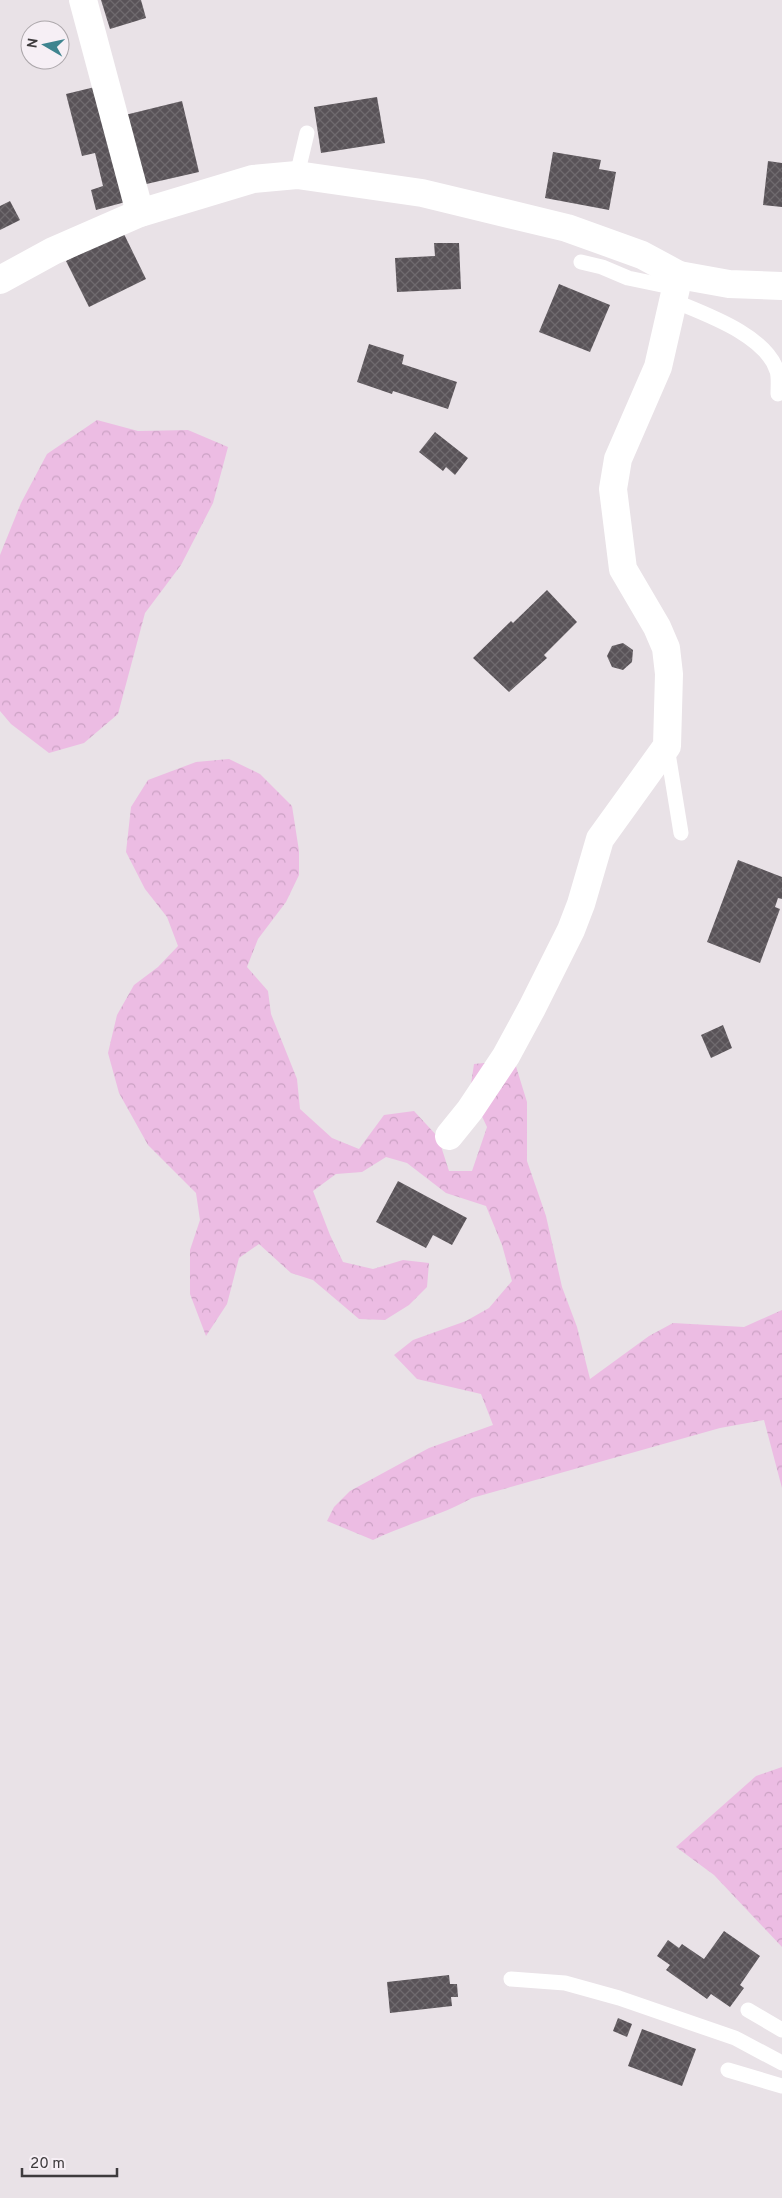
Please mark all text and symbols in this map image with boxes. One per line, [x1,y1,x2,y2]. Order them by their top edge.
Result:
north arrow [20,20,70,70]
text: N [24,37,43,50]
scale bar [22,2146,118,2178]
text: 20 m [30,2155,65,2174]

